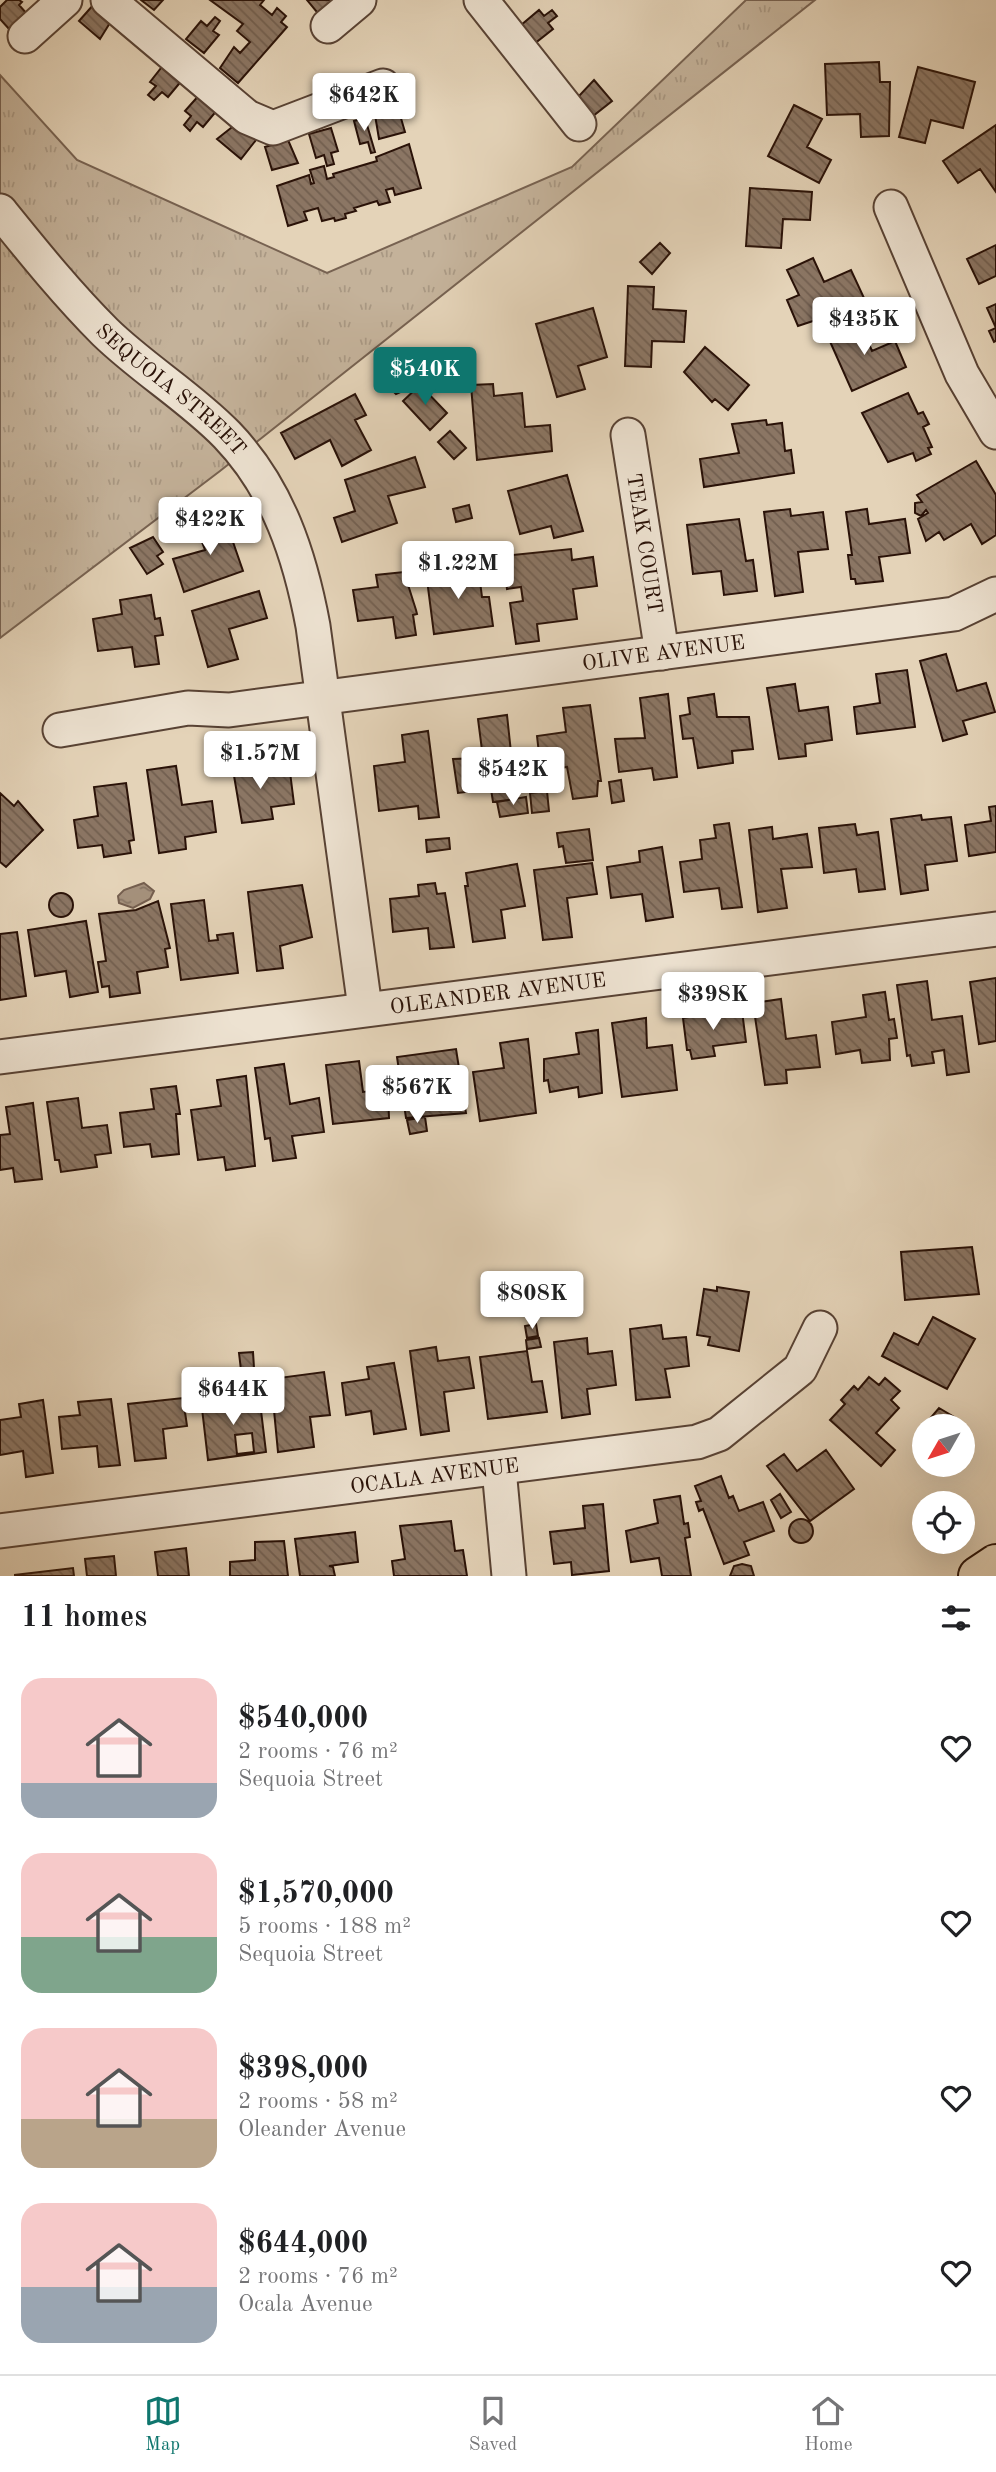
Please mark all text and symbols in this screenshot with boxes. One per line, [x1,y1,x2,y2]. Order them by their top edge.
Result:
pin: $642K [315,74,413,133]
text: $642K [328,84,400,107]
pin: $435K [815,298,913,357]
text: $435K [828,308,900,331]
street label: SEQUOIA STREET [91,320,249,460]
pin: $540K [376,348,474,407]
text: $540K [389,358,461,381]
street label: TEAK COURT [622,472,665,616]
pin: $422K [161,498,259,557]
text: $422K [174,508,246,531]
pin: $1.22M [401,542,515,601]
text: $1.22M [418,552,498,575]
street label: OLIVE AVENUE [581,633,746,675]
pin: $1.57M [203,732,317,791]
text: $1.57M [220,742,300,765]
pin: $542K [464,748,562,807]
text: $542K [477,758,549,781]
street label: OLEANDER AVENUE [389,970,607,1019]
pin: $398K [664,972,762,1032]
text: $398K [677,983,749,1006]
pin: $567K [368,1066,466,1125]
text: $567K [381,1076,453,1099]
pin: $808K [483,1272,581,1331]
text: $808K [496,1282,568,1305]
pin: $644K [184,1368,282,1427]
text: $644K [197,1378,269,1401]
north arrow [912,1414,975,1477]
map controls [912,1414,975,1554]
street label: OCALA AVENUE [349,1456,520,1498]
button: locate [912,1491,975,1554]
icon: filters [937,1599,975,1637]
text: 11 homes [21,1603,147,1633]
text: $540,000 [238,1704,368,1734]
icon: home [77,1706,161,1790]
icon: heart [937,1729,975,1767]
text: 2 rooms · 76 m² [238,1740,398,1763]
text: Sequoia Street [238,1768,383,1791]
text: $1,570,000 [238,1879,394,1909]
icon: home [77,1881,161,1965]
icon: heart [937,1904,975,1942]
text: 5 rooms · 188 m² [238,1915,411,1938]
text: Sequoia Street [238,1943,383,1966]
text: $398,000 [238,2054,368,2084]
icon: home [77,2056,161,2140]
icon: heart [937,2079,975,2117]
text: 2 rooms · 58 m² [238,2090,398,2113]
text: Oleander Avenue [238,2118,406,2141]
text: $644,000 [238,2229,368,2259]
icon: home [77,2231,161,2315]
icon: heart [937,2254,975,2292]
text: 2 rooms · 76 m² [238,2265,398,2288]
text: Ocala Avenue [238,2293,373,2316]
tab: Map [144,2392,182,2457]
tab: Saved [469,2392,517,2457]
tab: Home [804,2392,852,2457]

